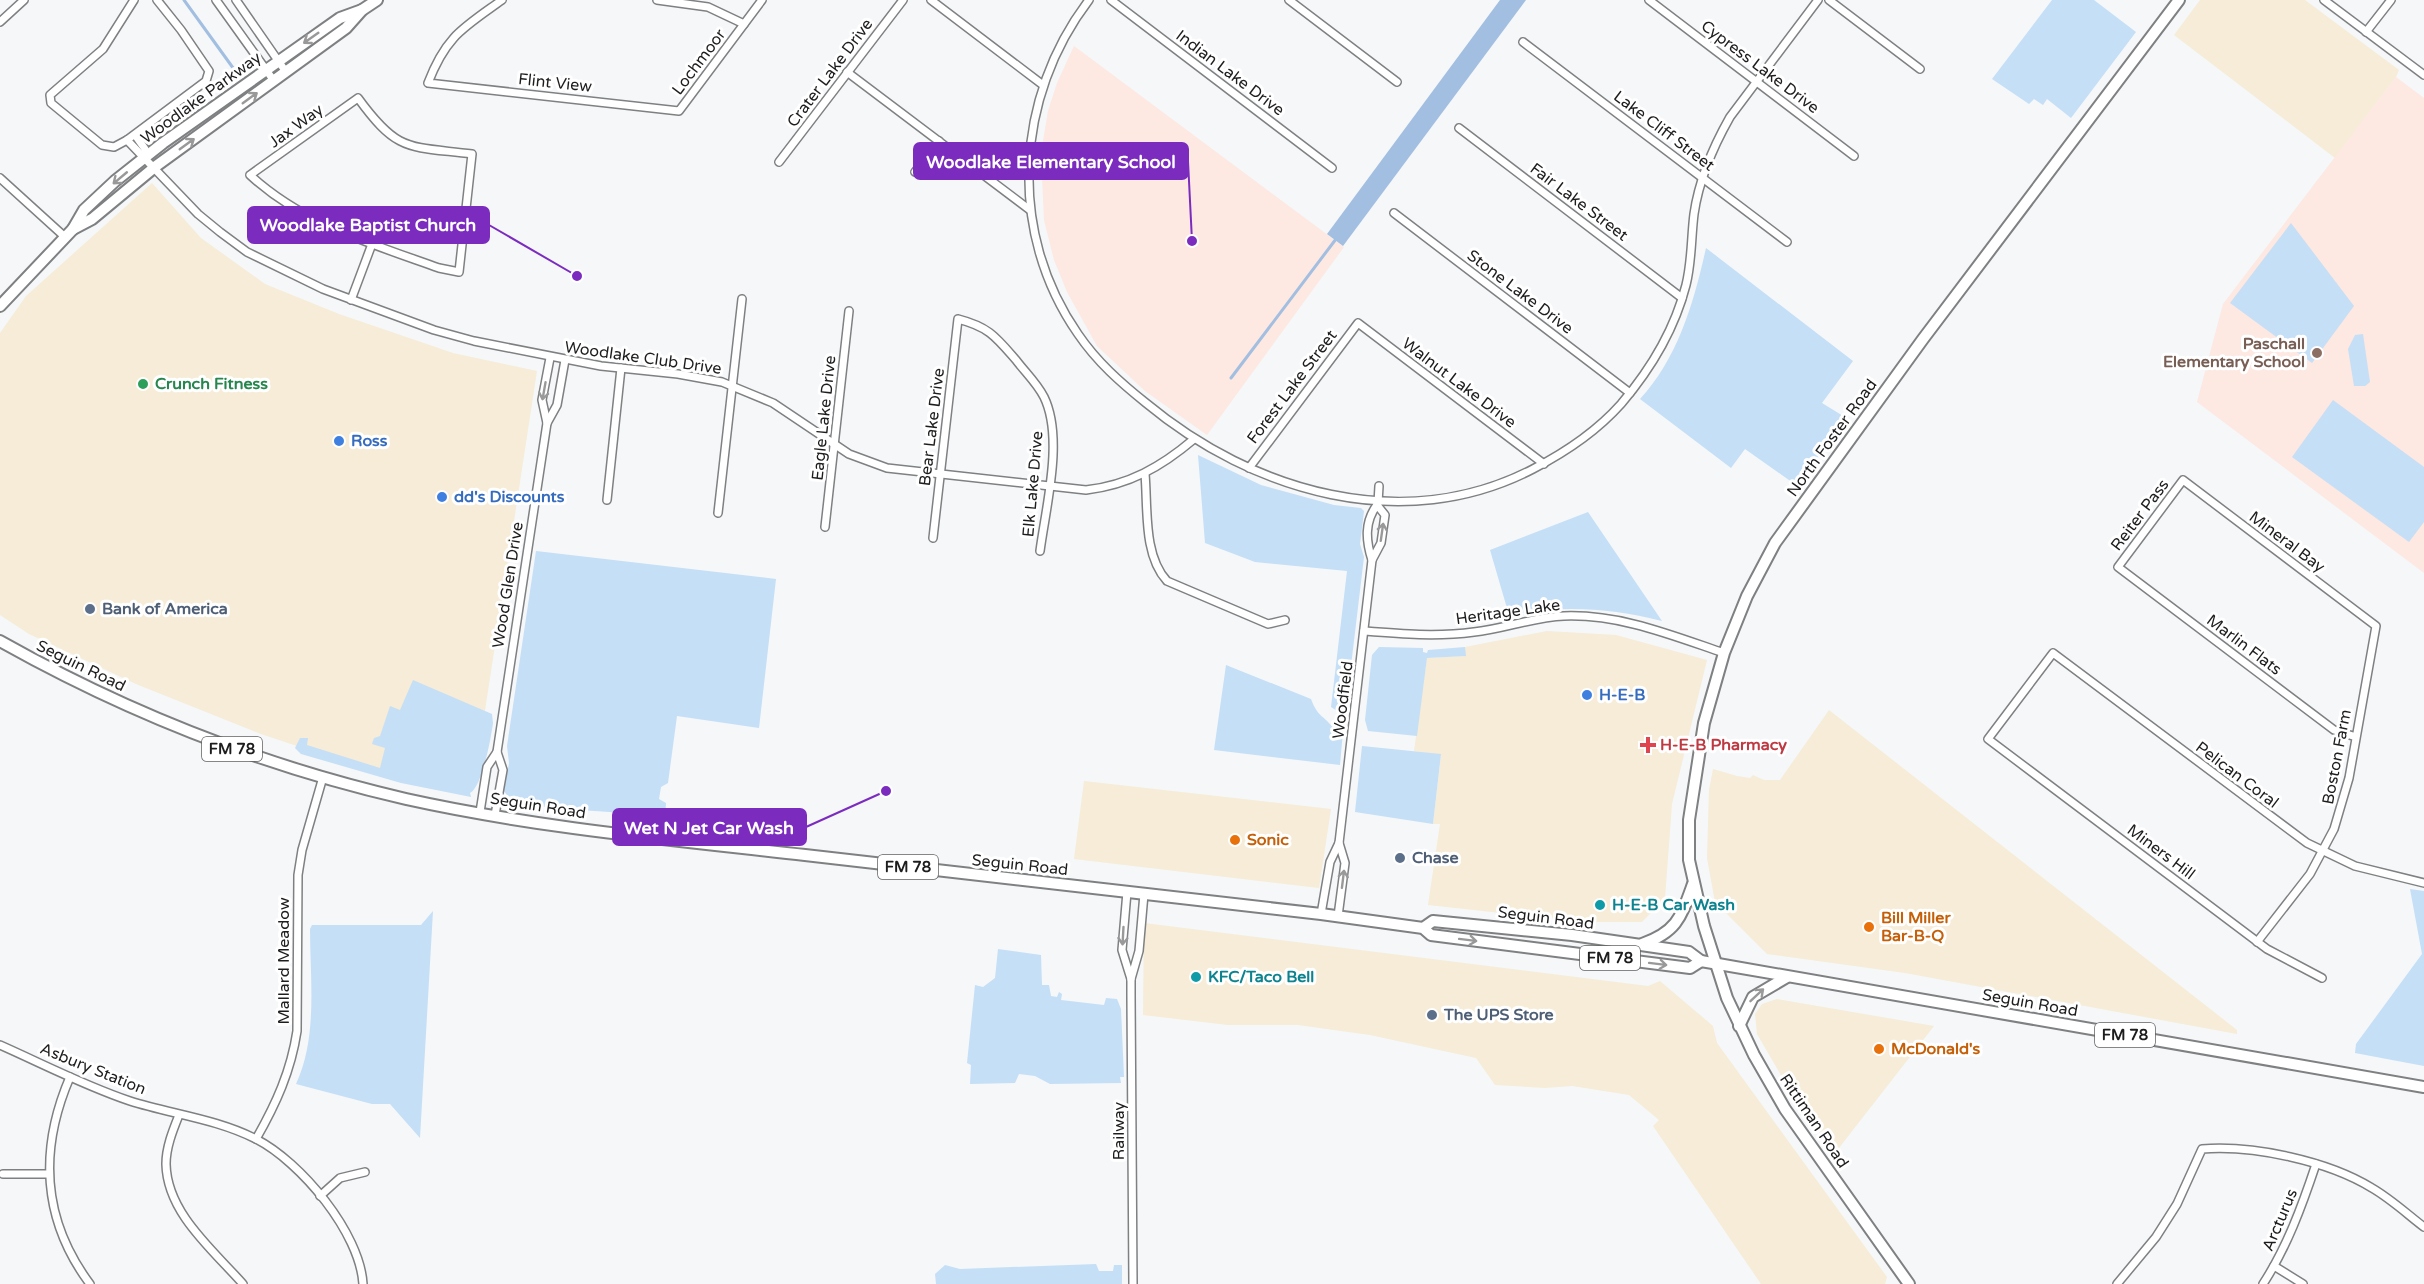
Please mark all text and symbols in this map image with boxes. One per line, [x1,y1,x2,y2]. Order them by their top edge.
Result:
street label: Crater Lake Drive [783,15,877,131]
street label: Cypress Lake Drive [1697,16,1823,118]
street label: Lochmoor [668,24,731,99]
street label: Indian Lake Drive [1172,26,1288,120]
one-way arrow [303,32,319,44]
street label: Woodlake Parkway [137,47,265,148]
street label: Flint View [517,69,593,97]
street label: Lake Cliff Street [1610,86,1718,176]
one-way arrow [242,92,258,104]
street label: Jax Way [265,99,327,152]
one-way arrow [179,138,195,150]
callout: Woodlake Elementary School [914,143,1188,179]
text: Woodlake Elementary School [926,151,1176,173]
street label: Fair Lake Street [1526,159,1632,245]
one-way arrow [113,171,128,185]
callout: Woodlake Baptist Church [248,207,489,243]
text: Woodlake Baptist Church [260,214,476,236]
street label: Stone Lake Drive [1463,246,1577,338]
street label: Forest Lake Street [1243,326,1341,448]
street label: Walnut Lake Drive [1398,334,1520,432]
place label: Paschall Elementary School [2163,334,2305,372]
street label: Woodlake Club Drive [563,337,723,379]
marker: Paschall Elementary School [2310,346,2324,360]
street label: Eagle Lake Drive [807,354,841,482]
street label: Bear Lake Drive [915,367,949,487]
place label: Crunch Fitness [155,374,268,394]
street label: North Foster Road [1783,375,1881,501]
marker: Crunch Fitness [136,377,150,391]
one-way arrow [538,380,549,400]
street label: Elk Lake Drive [1018,430,1048,538]
place label: Ross [351,431,388,451]
marker: Ross [332,434,346,448]
street label: Reiter Pass [2107,475,2173,555]
place label: dd's Discounts [454,487,565,507]
marker: dd's Discounts [435,490,449,504]
street label: Mineral Bay [2245,507,2329,577]
street label: Wood Glen Drive [488,520,528,650]
one-way arrow [1377,523,1388,543]
street label: Heritage Lake [1454,595,1562,629]
place label: Bank of America [102,599,228,619]
marker: Bank of America [83,602,97,616]
street label: Marlin Flats [2203,610,2285,680]
street label: Seguin Road [33,636,129,696]
street label: Woodfield [1328,660,1358,740]
place label: H-E-B [1599,685,1645,705]
marker: H-E-B [1580,688,1594,702]
street label: Boston Farm [2318,708,2356,806]
place label: H-E-B Pharmacy [1660,735,1787,755]
road number: FM 78 [202,737,262,761]
street label: Pelican Coral [2192,737,2282,813]
marker: H-E-B Pharmacy [1641,738,1655,752]
street label: Seguin Road [489,789,587,823]
callout: Wet N Jet Car Wash [613,809,806,845]
text: Wet N Jet Car Wash [624,817,794,839]
street label: Miners Hill [2123,820,2199,884]
place label: Sonic [1247,830,1289,850]
marker: Sonic [1228,833,1242,847]
place label: Chase [1412,848,1459,868]
street label: Seguin Road [971,850,1069,880]
marker: Chase [1393,851,1407,865]
road number: FM 78 [878,855,938,879]
one-way arrow [1337,870,1348,890]
place label: H-E-B Car Wash [1612,895,1735,915]
street label: Mallard Meadow [274,897,294,1025]
marker: H-E-B Car Wash [1593,898,1607,912]
street label: Seguin Road [1497,902,1595,934]
place label: Bill Miller Bar-B-Q [1881,908,1951,946]
marker: Bill Miller Bar-B-Q [1862,920,1876,934]
one-way arrow [1117,925,1128,945]
one-way arrow [1458,935,1478,946]
road number: FM 78 [1580,946,1640,970]
one-way arrow [1648,959,1668,970]
place label: KFC/Taco Bell [1208,967,1314,987]
marker: KFC/Taco Bell [1189,970,1203,984]
street label: Seguin Road [1981,985,2079,1021]
one-way arrow [1750,988,1765,1002]
place label: The UPS Store [1443,1005,1554,1025]
marker: The UPS Store [1425,1008,1439,1022]
road number: FM 78 [2095,1023,2155,1047]
street label: Asbury Station [37,1039,149,1099]
place label: McDonald's [1891,1039,1981,1059]
marker: McDonald's [1872,1042,1886,1056]
street label: Rittiman Road [1775,1070,1853,1172]
street label: Railway [1109,1101,1129,1160]
street label: Arcturus [2258,1186,2302,1254]

